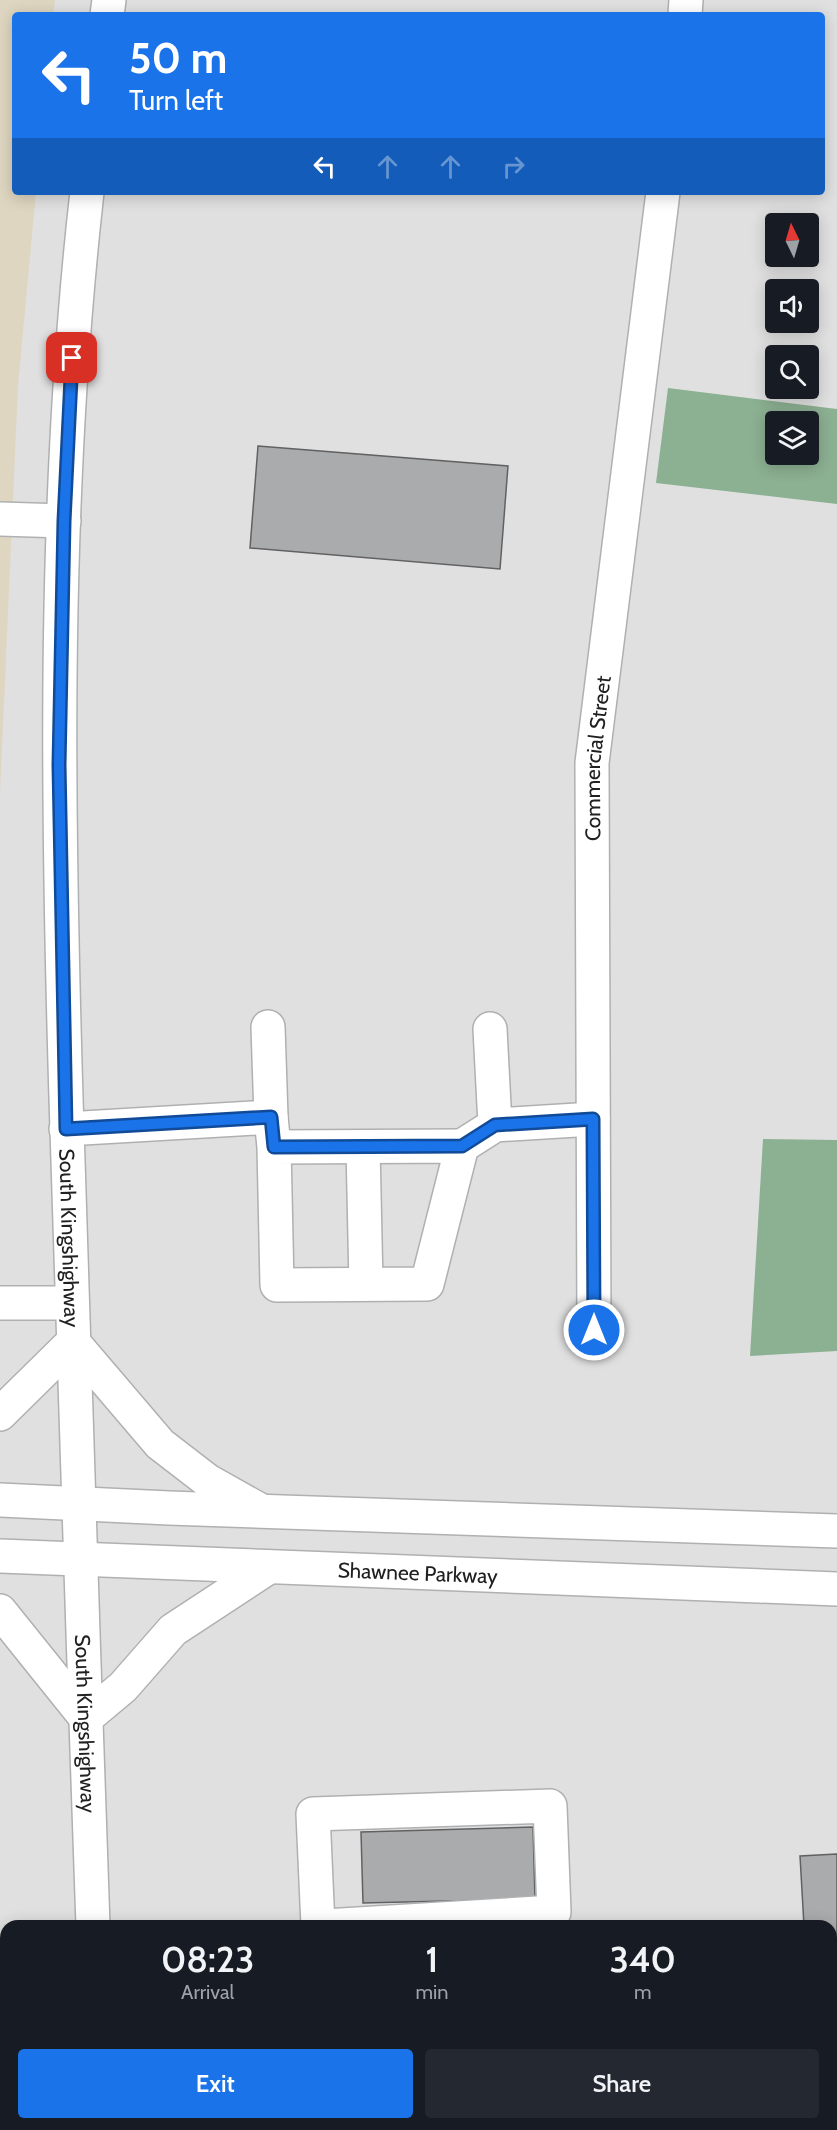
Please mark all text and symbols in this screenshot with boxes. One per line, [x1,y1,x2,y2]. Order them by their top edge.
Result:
text: 50 m [129,32,227,84]
icon: left [30,36,108,114]
text: Turn left [129,84,223,117]
icon: left [308,150,341,183]
icon: ahead [371,150,404,183]
icon: ahead [434,150,467,183]
icon: right [497,150,530,183]
north arrow [765,213,819,267]
map controls [765,213,819,465]
button: sound [765,279,819,333]
pin [46,332,97,383]
icon: arrive [55,341,88,374]
button: search [765,345,819,399]
button: layers [765,411,819,465]
street label: Commercial Street [579,674,615,841]
street label: South Kingshighway [55,1148,85,1328]
position arrow [562,1298,626,1362]
street label: Shawnee Parkway [337,1557,498,1588]
street label: South Kingshighway [71,1634,102,1814]
text: 08:23 [161,1937,254,1981]
text: 1 [425,1937,438,1981]
text: 340 [609,1937,676,1981]
text: Arrival [181,1980,234,2004]
text: min [415,1980,448,2004]
text: m [634,1980,651,2004]
button: Exit [18,2049,413,2118]
button: Share [425,2049,819,2118]

